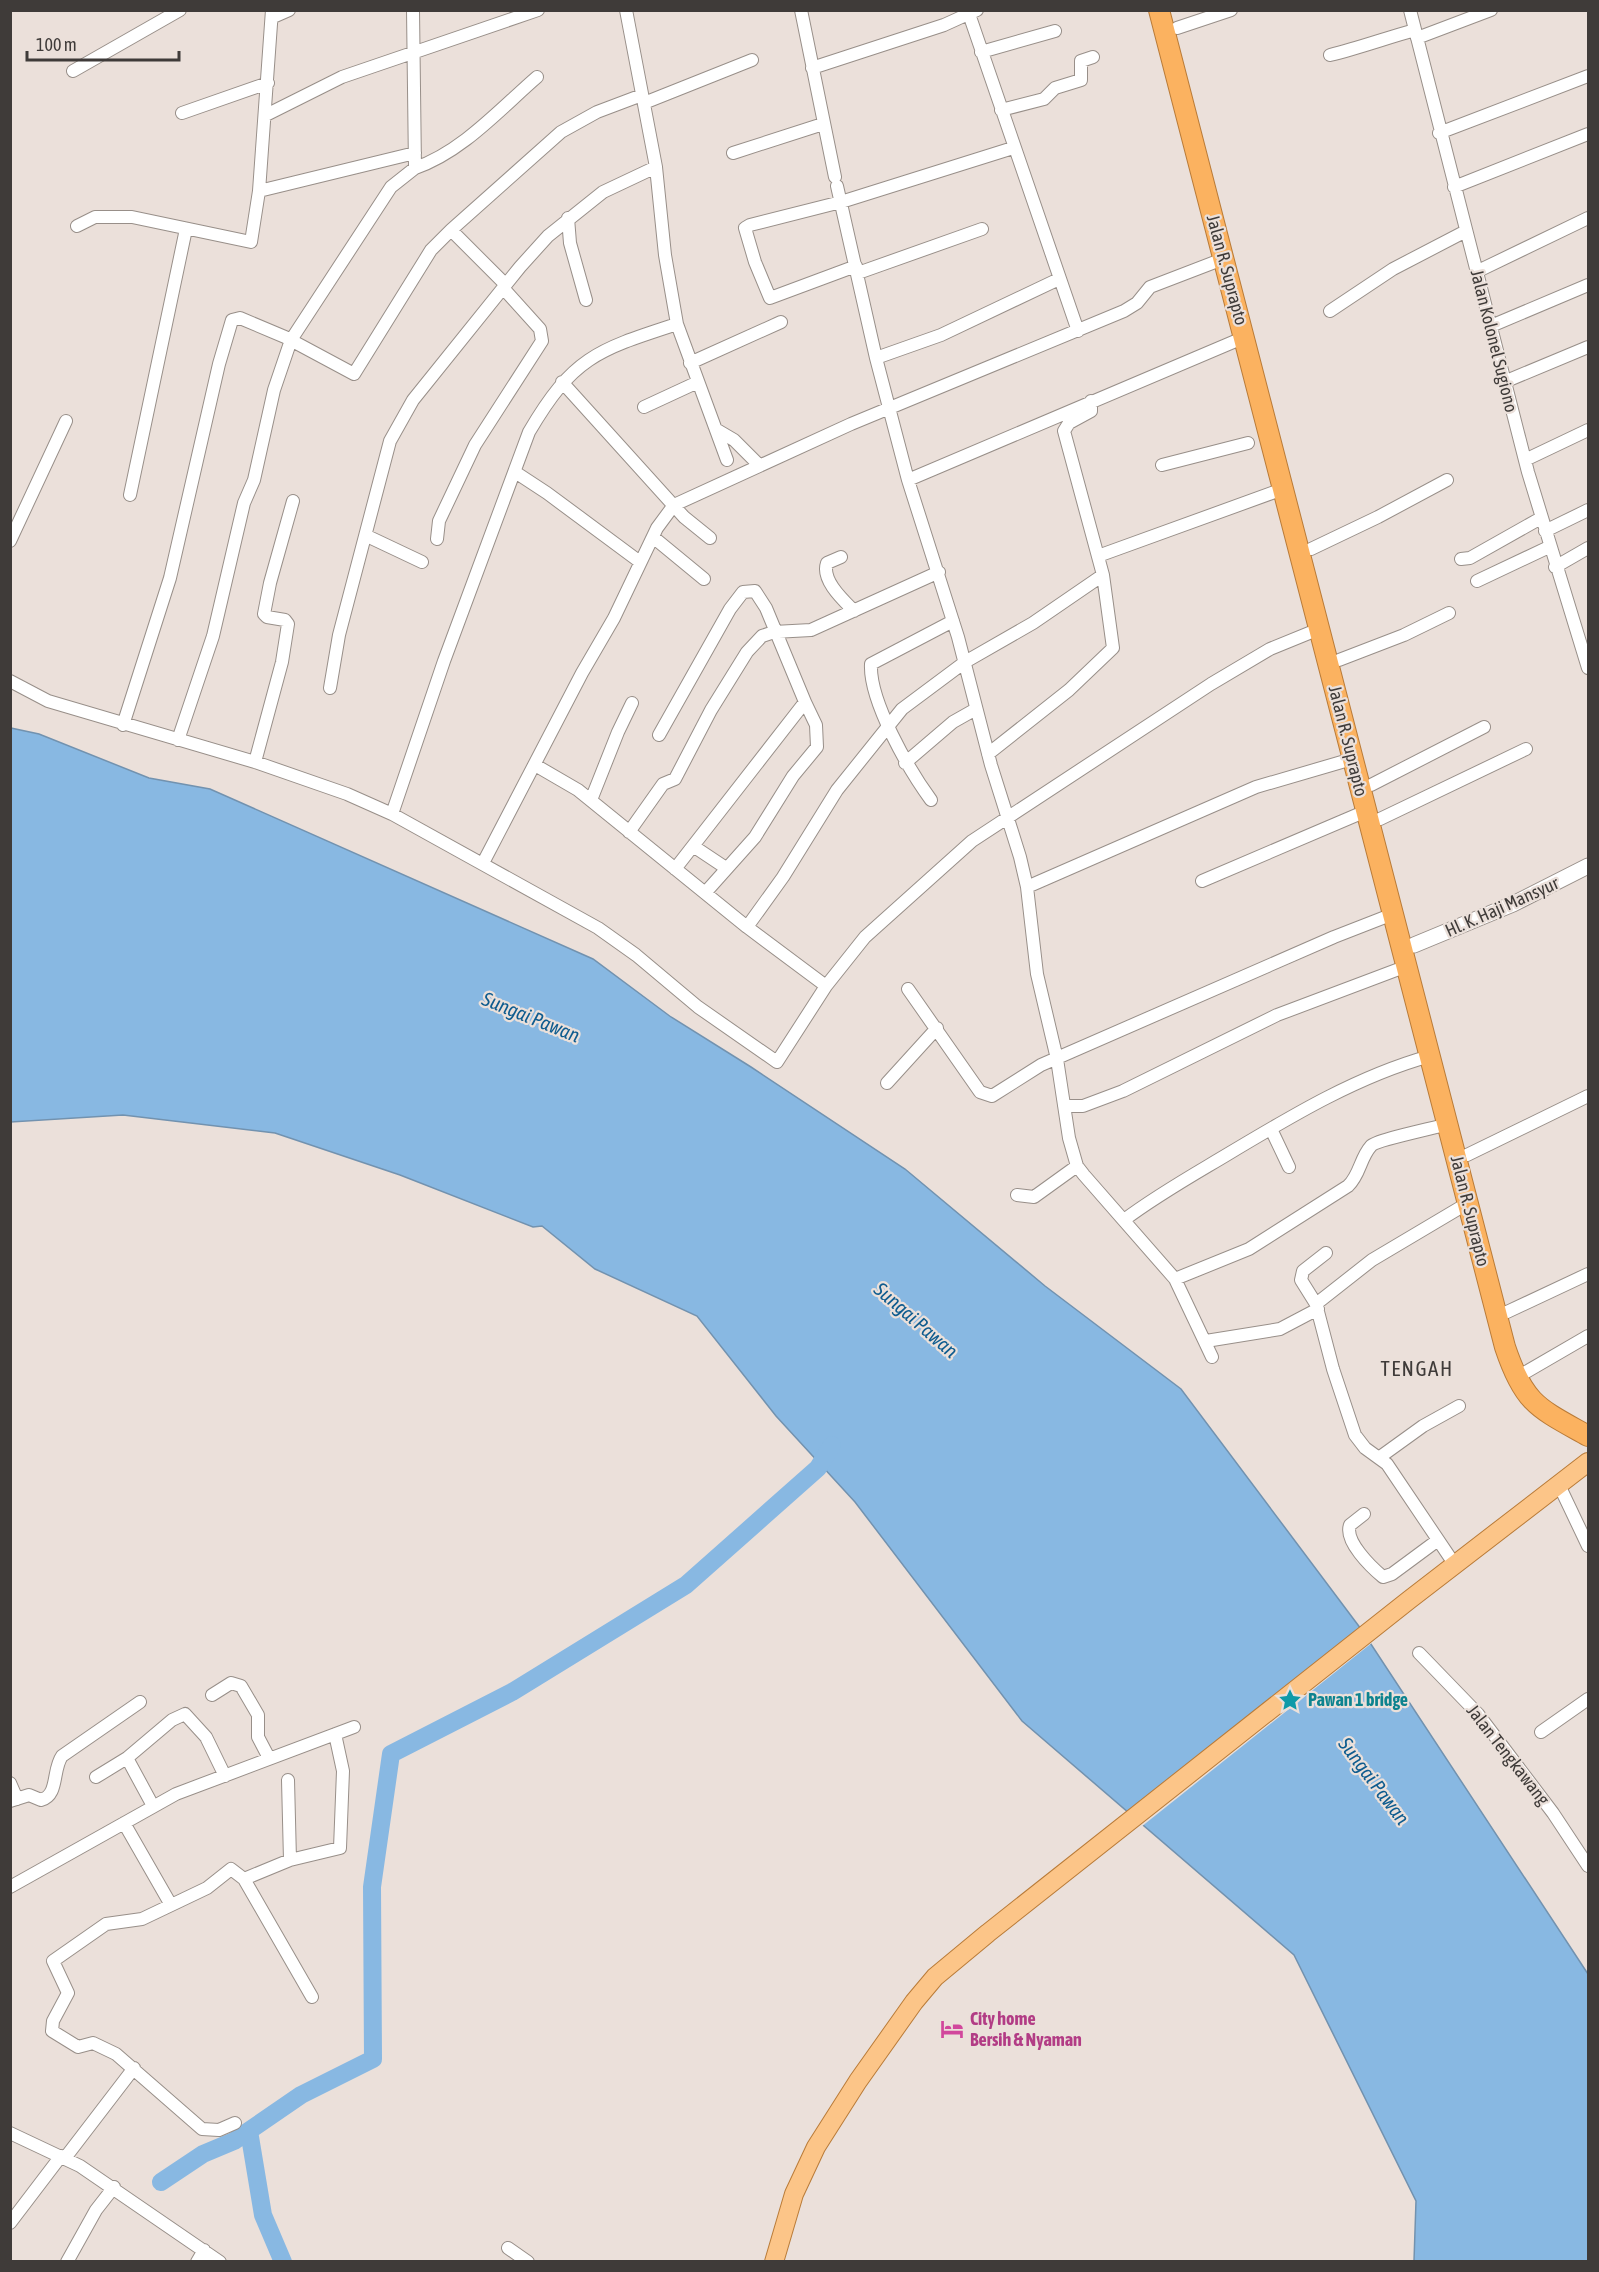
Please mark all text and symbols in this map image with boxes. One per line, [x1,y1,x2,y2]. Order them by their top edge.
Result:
scale bar [27,24,178,62]
text: 100 m [36,34,77,55]
street label: Jalan R. Suprapto [1203,212,1252,327]
street label: Jalan Kolonel Sugiono [1467,267,1522,414]
street label: Jalan R. Suprapto [1325,683,1372,798]
street label: Hl. K. Haji Mansyur [1442,872,1562,941]
water label: Sungai Pawan [478,986,584,1047]
street label: Jalan R. Suprapto [1447,1153,1494,1268]
water label: Sungai Pawan [869,1276,963,1362]
district label: TENGAH [1380,1356,1454,1380]
place icon: Pawan 1 bridge [1277,1687,1303,1713]
place label: Pawan 1 bridge [1308,1689,1408,1710]
street label: Jalan Tengkawang [1463,1700,1554,1809]
water label: Sungai Pawan [1334,1732,1415,1829]
place label: City home Bersih & Nyaman [970,2008,1082,2050]
hotel icon: City home Bersih & Nyaman [939,2016,965,2042]

